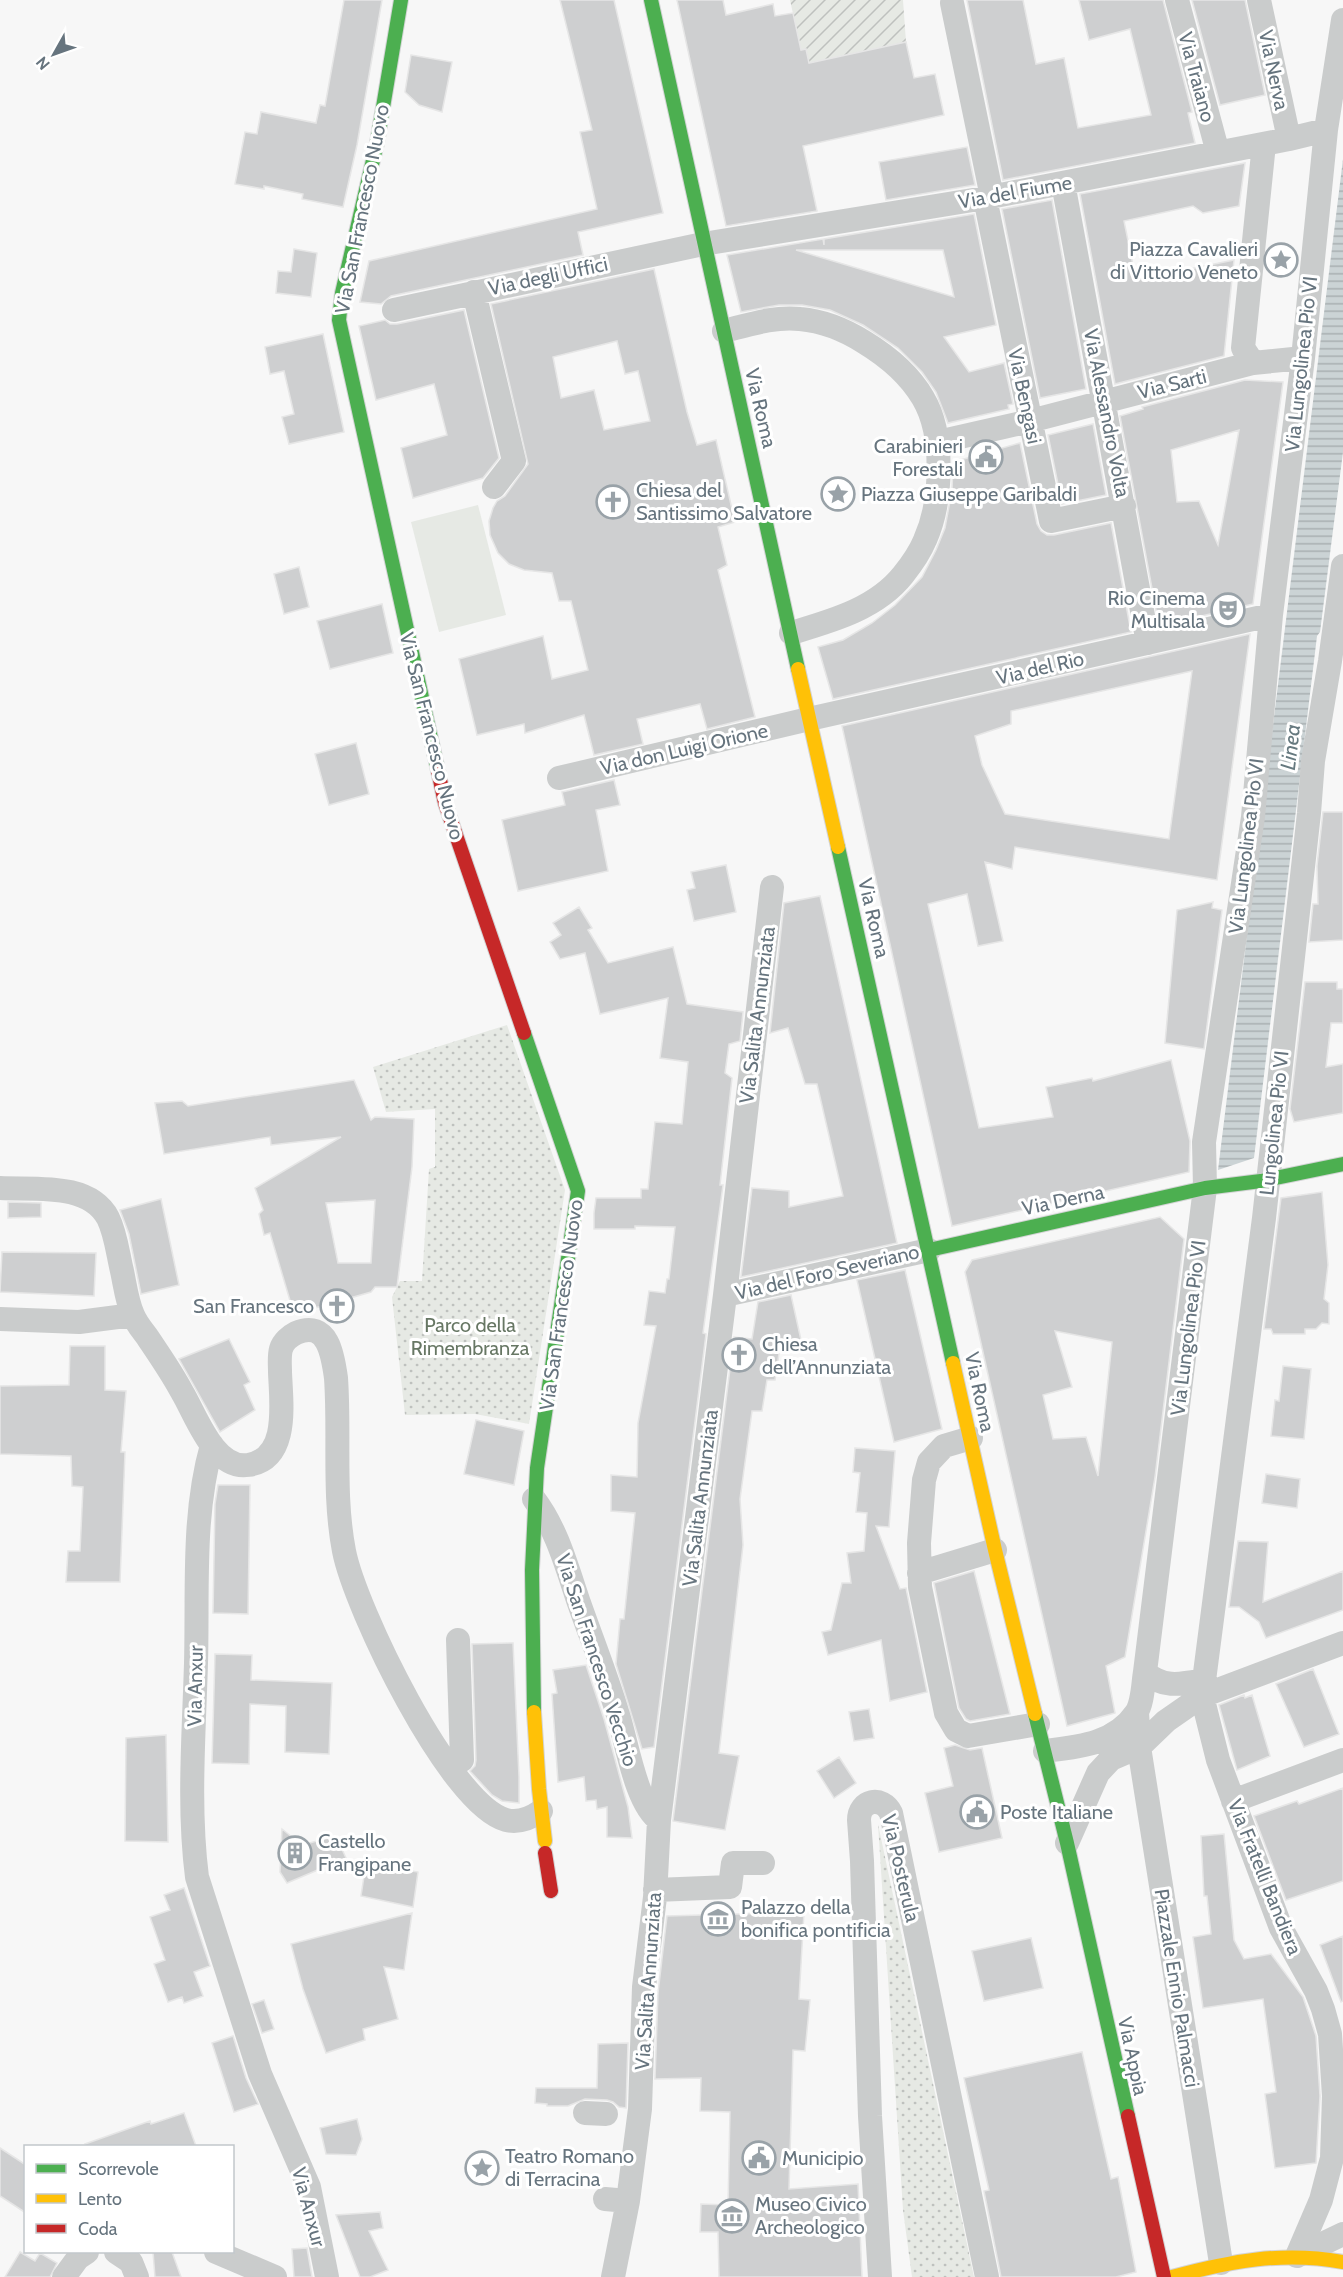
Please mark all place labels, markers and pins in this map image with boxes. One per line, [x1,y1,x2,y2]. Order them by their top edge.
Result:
place label: Piazza Cavalieri di Vittorio Veneto [1110,237,1258,284]
place icon: Piazza Cavalieri di Vittorio Veneto [1263,242,1299,278]
place label: Carabinieri Forestali [874,434,963,481]
public building icon: Carabinieri Forestali [968,439,1004,475]
place icon: Piazza Giuseppe Garibaldi [820,476,856,512]
place label: Chiesa del Santissimo Salvatore [636,478,812,525]
place label: Piazza Giuseppe Garibaldi [861,482,1077,506]
church icon: Chiesa del Santissimo Salvatore [595,484,631,520]
place label: Rio Cinema Multisala [1108,586,1205,633]
theatre icon: Rio Cinema Multisala [1210,592,1246,628]
church icon: San Francesco [319,1288,355,1324]
place label: San Francesco [193,1294,314,1318]
place label: Chiesa dell’Annunziata [762,1332,891,1379]
church icon: Chiesa dell’Annunziata [721,1337,757,1373]
public building icon: Poste Italiane [959,1794,995,1830]
place label: Poste Italiane [1000,1800,1113,1824]
place label: Castello Frangipane [318,1829,411,1876]
building icon: Castello Frangipane [277,1835,313,1871]
place label: Palazzo della bonifica pontificia [741,1895,891,1942]
museum icon: Palazzo della bonifica pontificia [700,1901,736,1937]
public building icon: Municipio [741,2140,777,2176]
place label: Teatro Romano di Terracina [505,2144,634,2191]
place label: Municipio [782,2146,864,2170]
place icon: Teatro Romano di Terracina [464,2150,500,2186]
place label: Museo Civico Archeologico [755,2192,867,2239]
museum icon: Museo Civico Archeologico [714,2198,750,2234]

